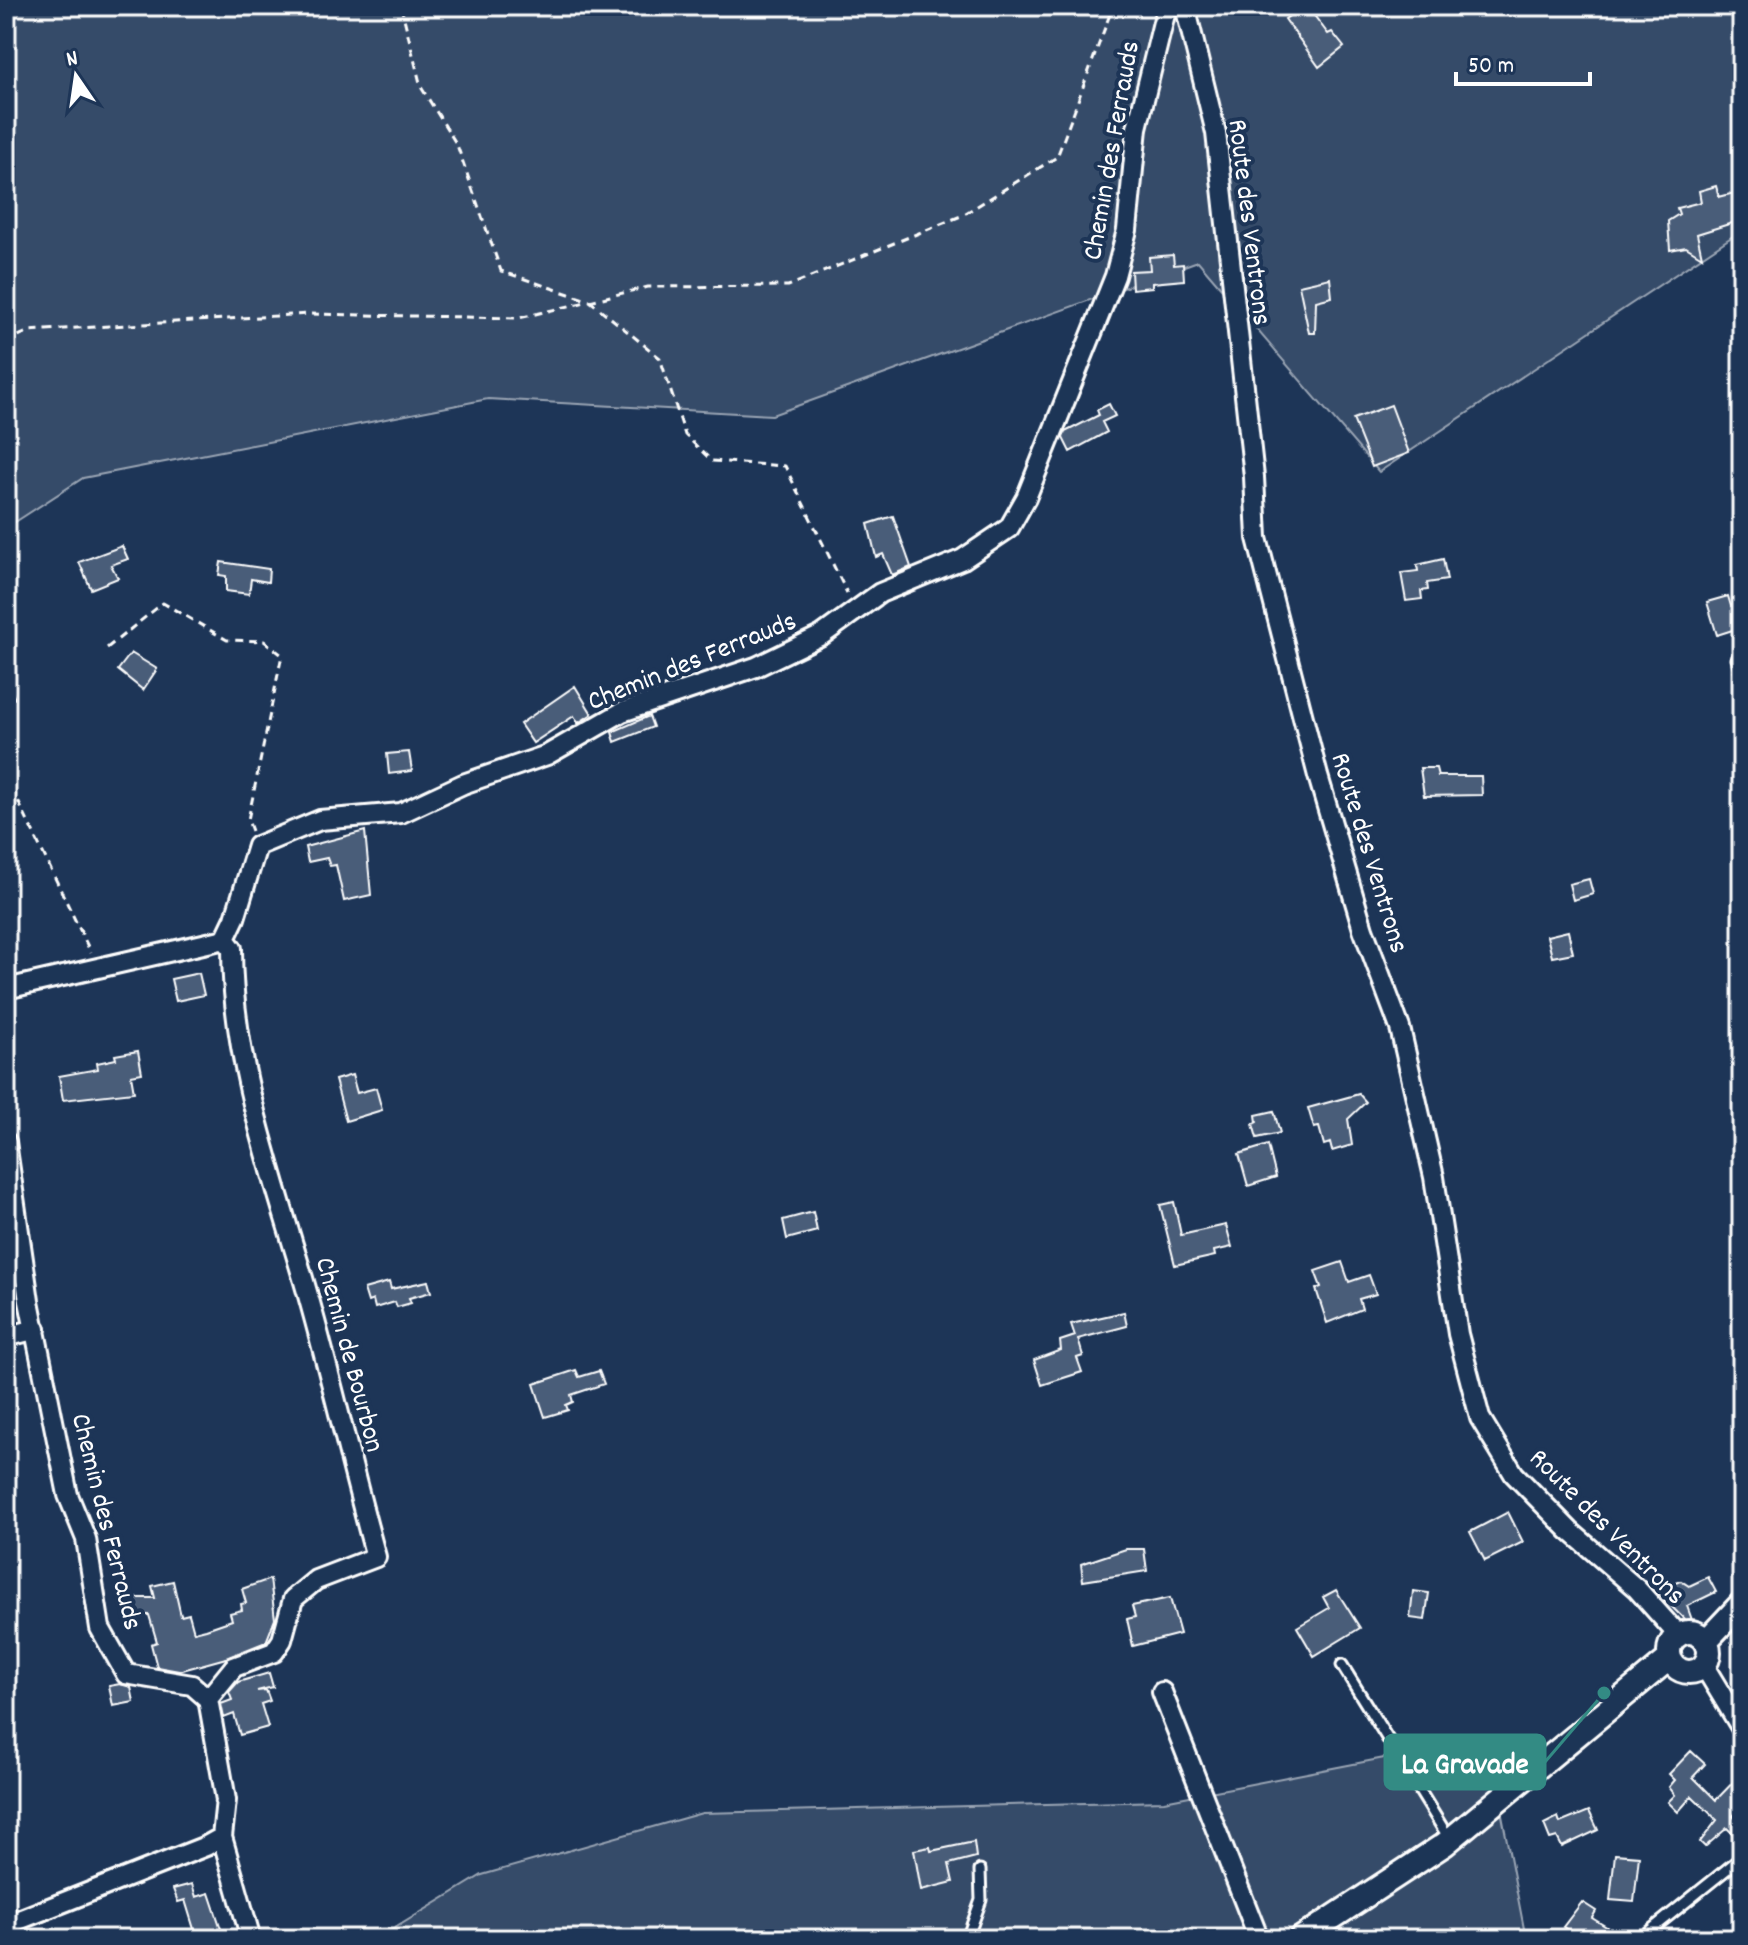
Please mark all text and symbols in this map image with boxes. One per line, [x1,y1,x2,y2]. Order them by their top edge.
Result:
north arrow [36,36,116,116]
scale bar [1456,36,1590,86]
street label: Chemin des Ferrauds [1075,38,1153,264]
text: N [64,44,81,76]
text: 50 m [1468,50,1514,84]
street label: Route des Ventrons [1215,117,1280,328]
street label: Chemin des Ferrauds [582,604,803,724]
street label: Route des Ventrons [1318,748,1417,959]
street label: Chemin de Bourbon [302,1253,392,1457]
street label: Chemin des Ferrauds [58,1410,150,1635]
street label: Route des Ventrons [1518,1441,1693,1616]
callout: La Gravade [1385,1735,1545,1789]
text: La Gravade [1401,1746,1529,1789]

